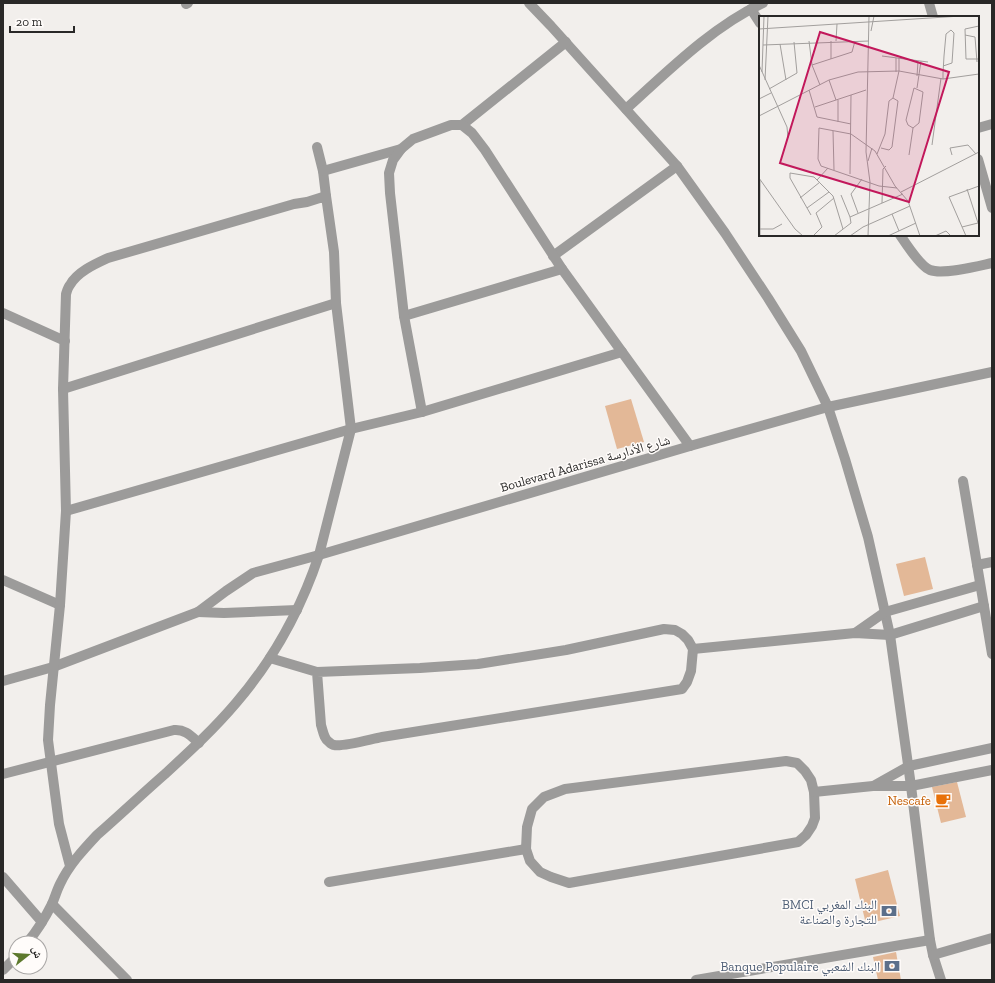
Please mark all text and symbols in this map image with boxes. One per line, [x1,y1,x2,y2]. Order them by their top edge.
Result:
scale bar [10,8,74,34]
text: 20 m [16,15,43,29]
inset map [759,16,979,236]
street label: Boulevard Adarissa شارع الأدارسة [498,432,672,497]
cafe icon: Nescafe [934,791,952,809]
place label: Nescafe [887,793,931,808]
place label: BMCI البنك المغربي للتجارة والصناعة [782,897,877,928]
bank icon: BMCI البنك المغربي للتجارة والصناعة [880,902,898,920]
north arrow [8,935,48,975]
text: ش [28,945,45,960]
bank icon: Banque Populaire البنك الشعبي [883,957,901,975]
place label: Banque Populaire البنك الشعبي [720,959,880,977]

